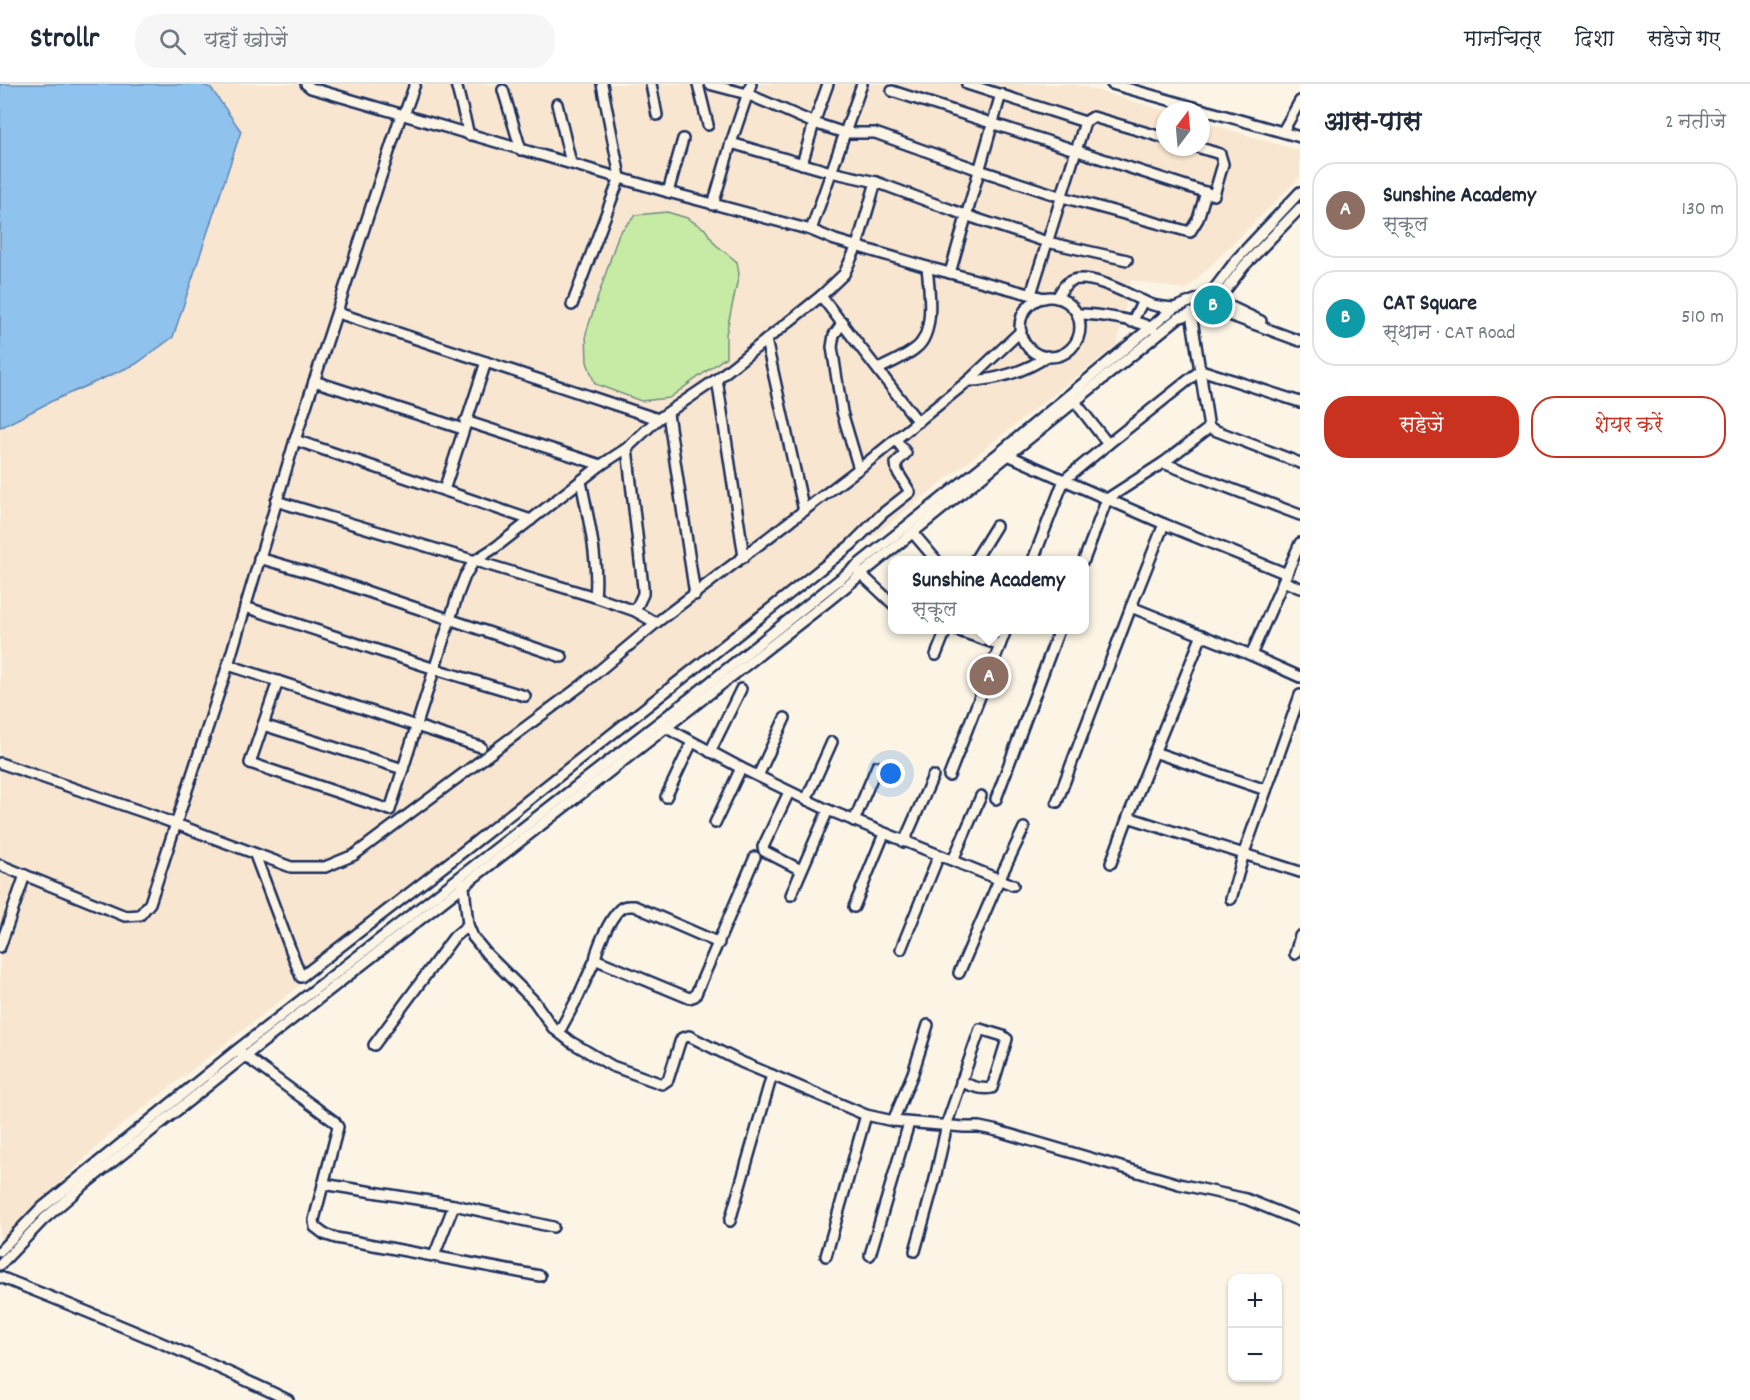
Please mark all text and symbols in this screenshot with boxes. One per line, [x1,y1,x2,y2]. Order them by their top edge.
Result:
search box [135,14,555,68]
text: Strollr [30,21,99,61]
icon: search [156,25,189,58]
text: यहाँ खोजें [204,26,288,57]
text: मानचित्र [1464,26,1541,56]
text: दिशा [1574,26,1614,56]
text: सहेजे गए [1647,26,1720,56]
north arrow [1156,102,1210,156]
text: आस-पास [1324,105,1421,142]
text: 2 नतीजे [1665,109,1726,137]
text: Sunshine Academy [1383,181,1536,212]
text: A [1340,196,1351,224]
text: 130 m [1682,196,1724,224]
text: स्कूल [1383,212,1428,240]
pin: B [1194,282,1232,328]
text: CAT Square [1383,289,1477,320]
text: B [1341,304,1350,332]
text: 510 m [1681,304,1724,332]
text: स्थान · CAT Road [1383,320,1515,348]
button: सहेजें [1324,396,1519,458]
button: शेयर करें [1531,396,1726,458]
popup [888,556,1089,634]
text: Sunshine Academy [912,566,1065,597]
text: स्कूल [912,597,957,625]
pin: A [970,654,1008,698]
your location [876,759,905,788]
map controls [1228,1274,1282,1382]
button: + [1228,1274,1282,1328]
button: − [1228,1328,1282,1382]

